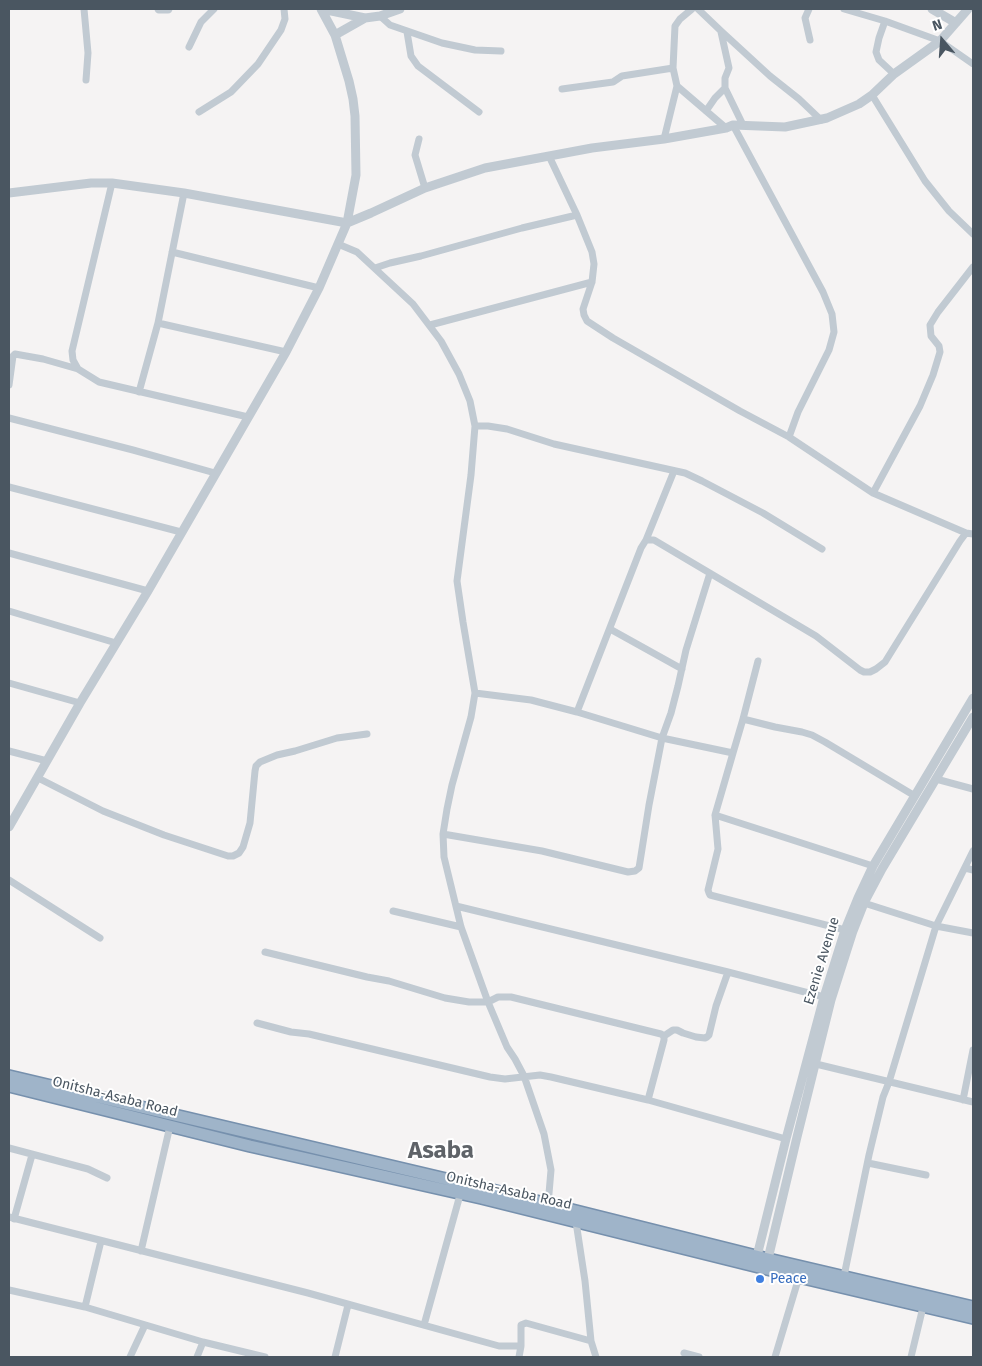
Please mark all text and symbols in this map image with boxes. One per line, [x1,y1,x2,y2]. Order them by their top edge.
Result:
north arrow [917,15,967,65]
text: N [930,16,944,35]
street label: Ezenie Avenue [801,915,843,1007]
street label: Onitsha-Asaba Road [51,1073,179,1121]
district label: Asaba [408,1137,474,1165]
street label: Onitsha-Asaba Road [445,1168,573,1214]
place label: Peace [770,1271,807,1287]
marker: Peace [754,1273,766,1285]

